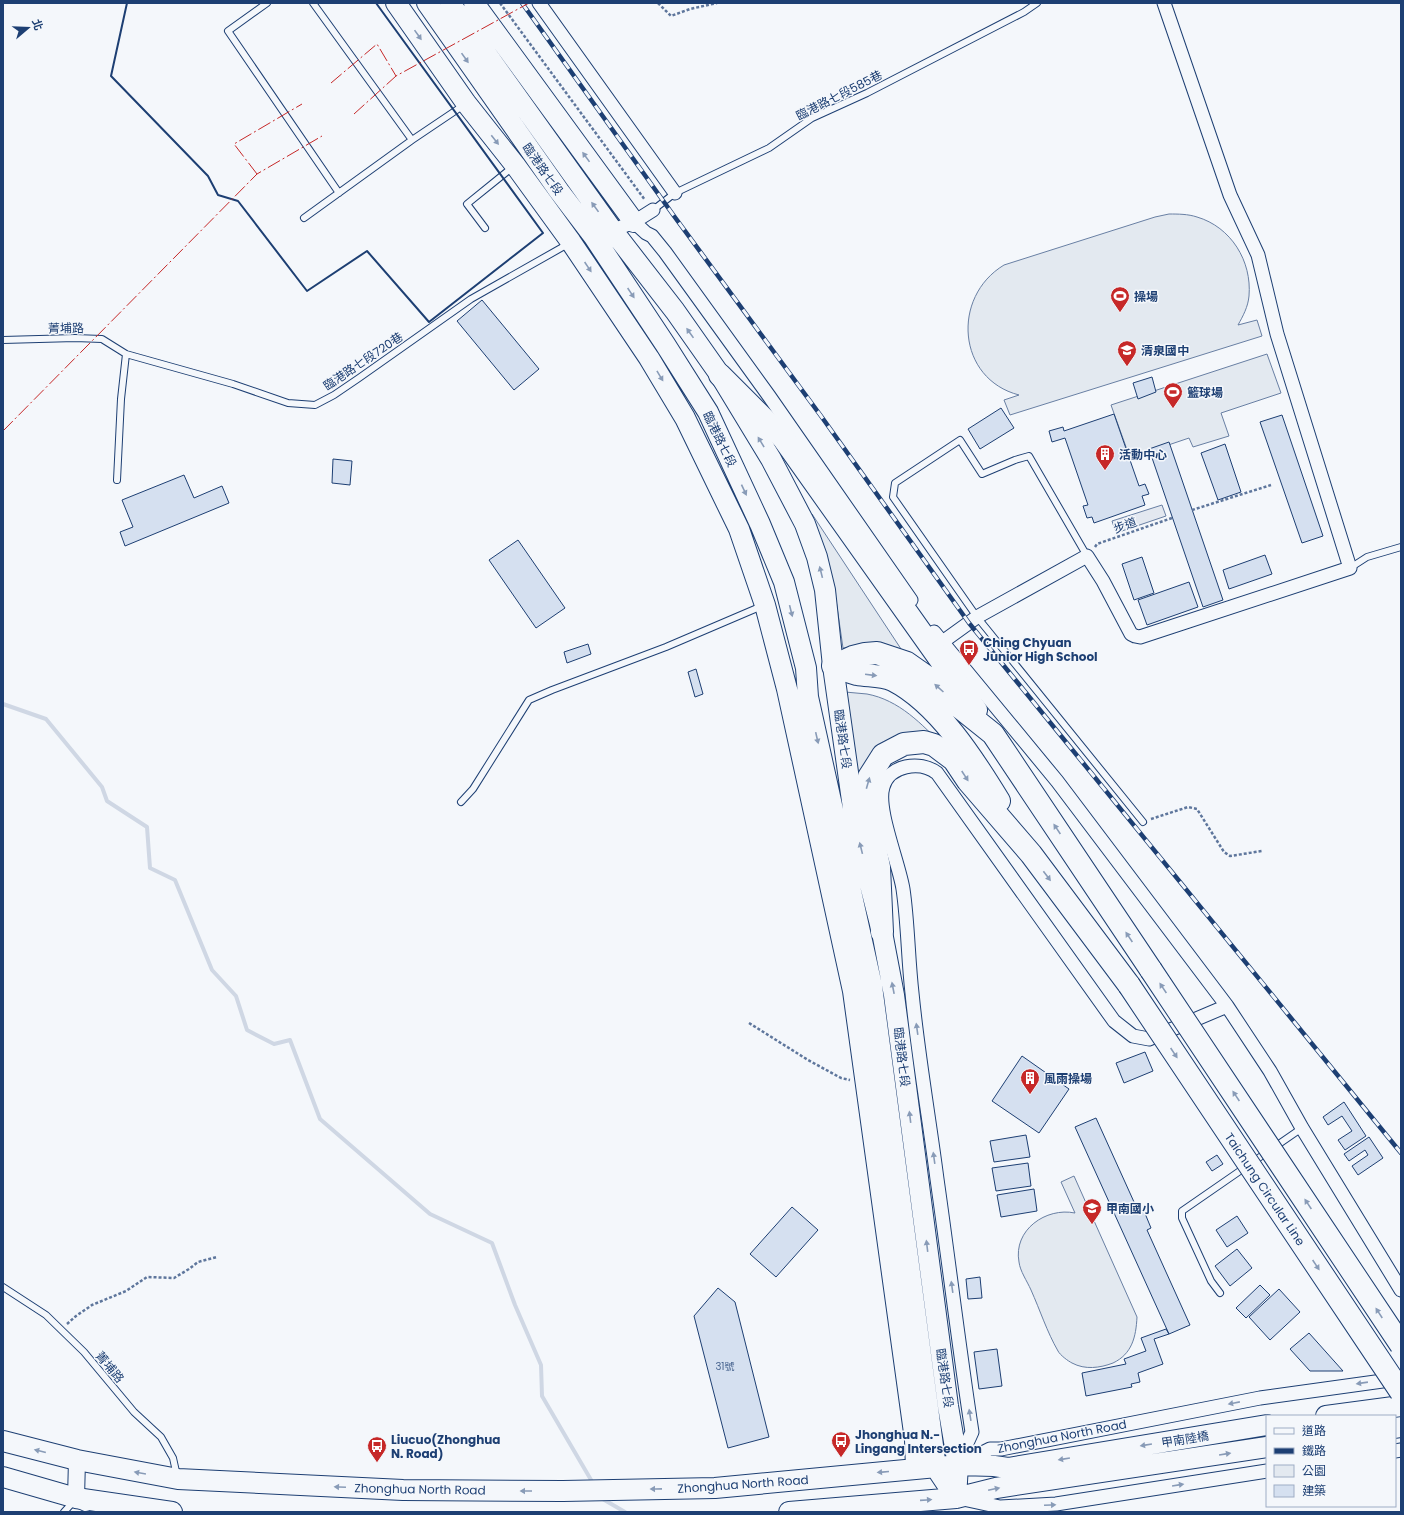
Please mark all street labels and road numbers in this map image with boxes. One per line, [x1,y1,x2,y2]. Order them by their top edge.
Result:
street label: 臨港路七段585巷 [793,66,885,124]
street label: 臨港路七段 [519,140,567,198]
street label: 菁埔路 [48,319,84,337]
street label: 臨港路七段720巷 [320,328,406,394]
street label: 臨港路七段 [699,408,741,470]
street label: 步道 [1111,513,1139,537]
street label: 臨港路七段 [830,708,856,770]
street label: 臨港路七段 [890,1026,914,1088]
street label: Taichung Circular Line [1221,1129,1309,1249]
street label: 臨港路七段 [932,1347,958,1409]
street label: 菁埔路 [92,1348,128,1386]
street label: Zhonghua North Road [996,1415,1128,1457]
street label: 甲南陸橋 [1160,1427,1210,1451]
street label: Zhonghua North Road [677,1471,809,1497]
street label: Zhonghua North Road [354,1479,486,1499]

